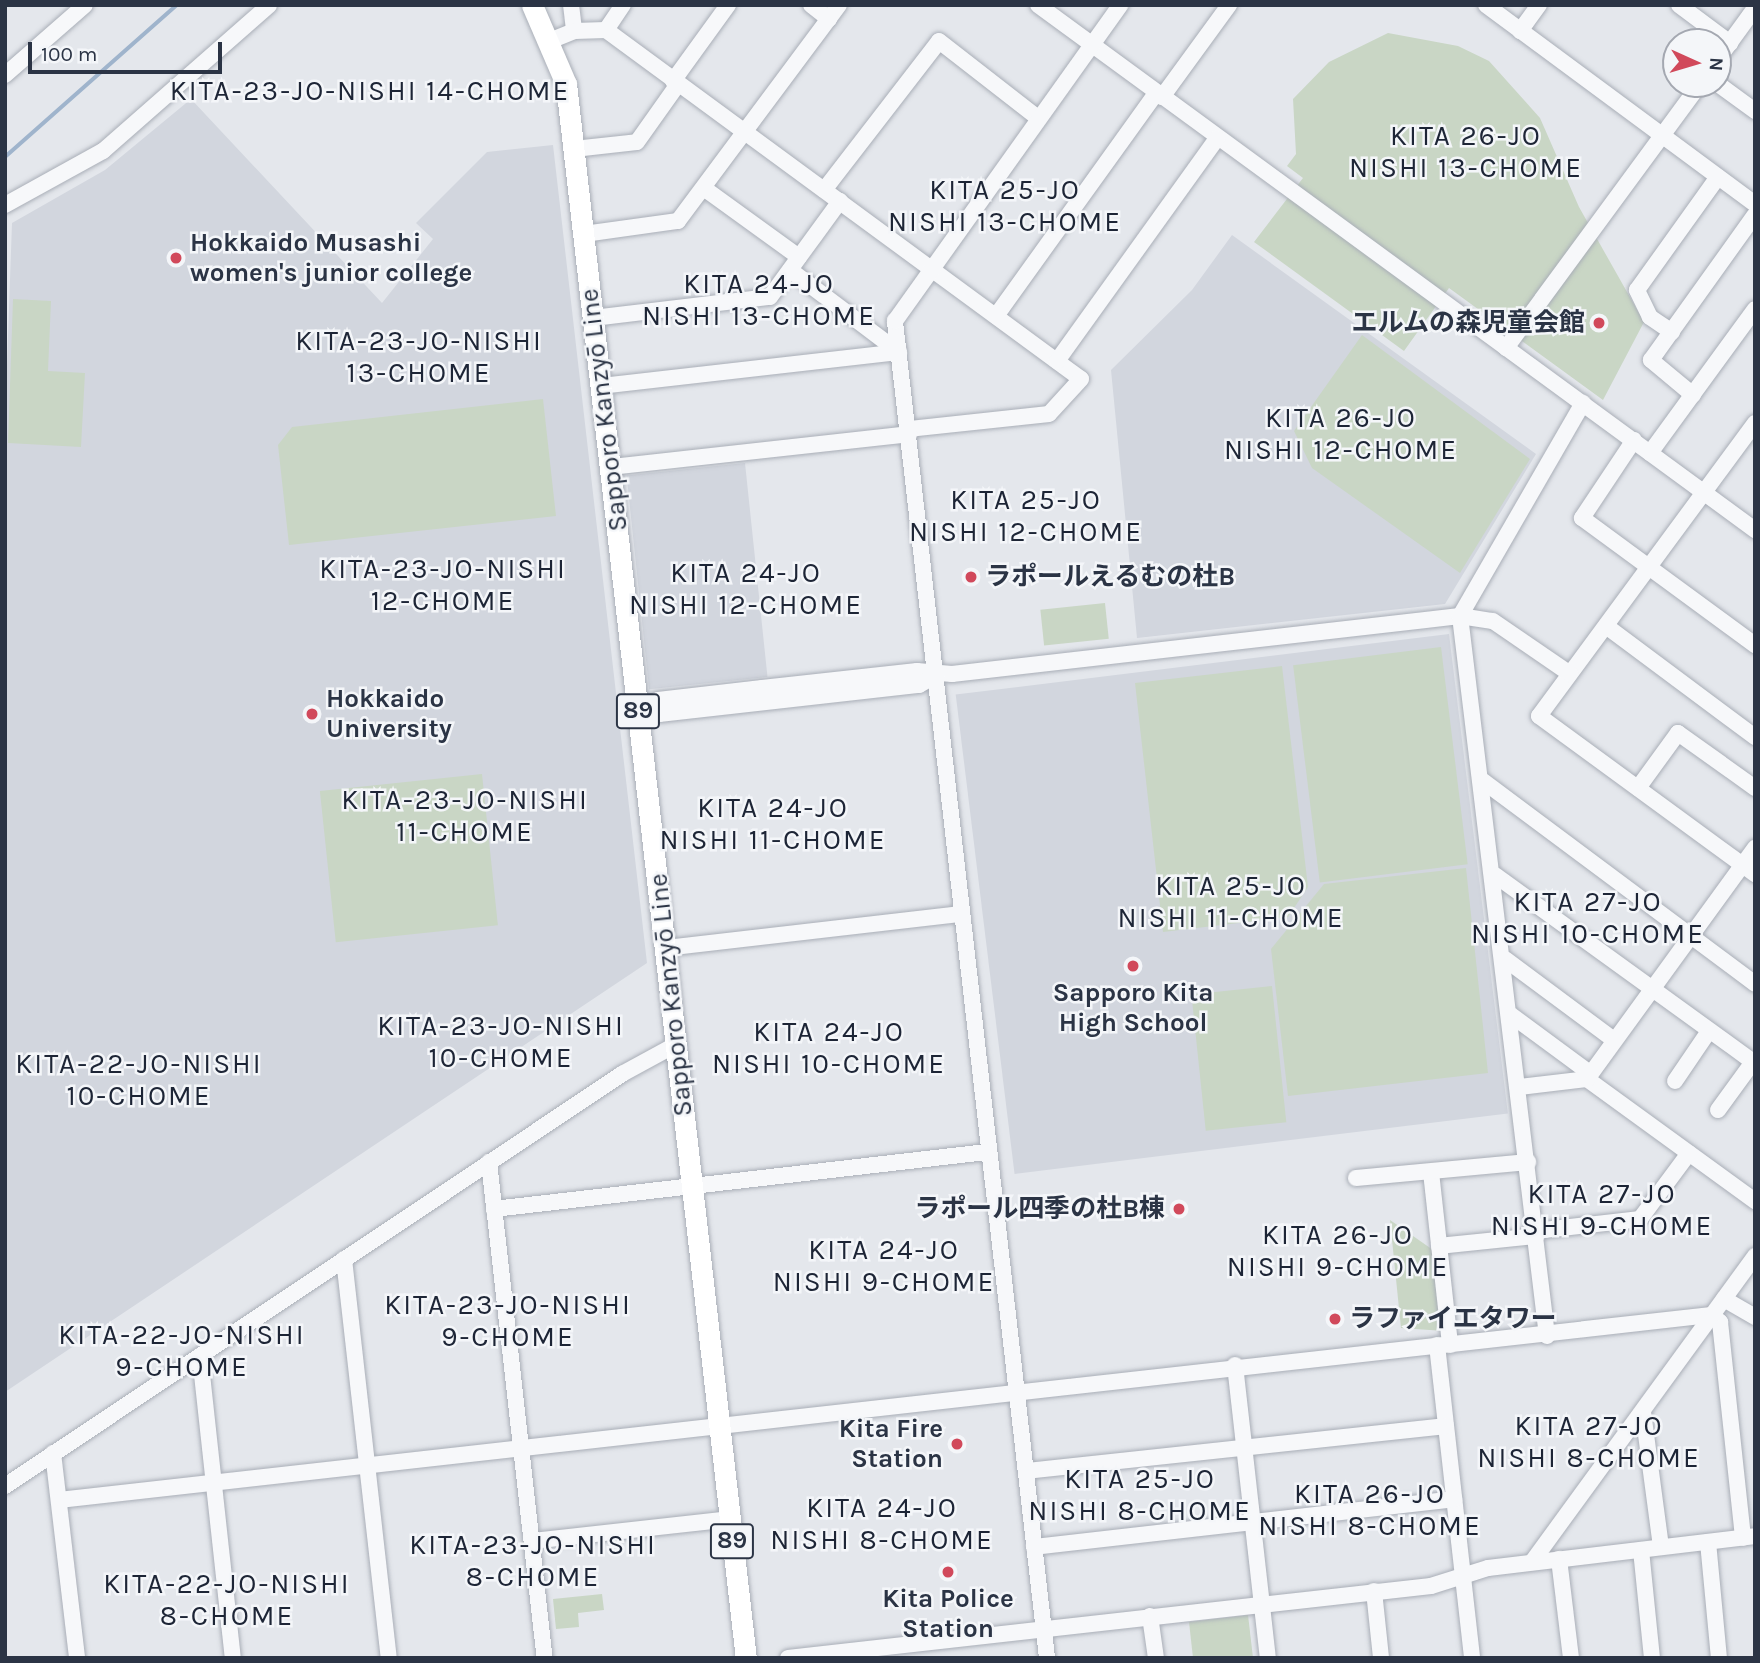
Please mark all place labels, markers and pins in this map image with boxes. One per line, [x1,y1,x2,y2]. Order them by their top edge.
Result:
place label: Hokkaido Musashi women's junior college [190,227,472,288]
marker: Hokkaido Musashi women's junior college [168,250,184,266]
place label: エルムの森児童会館 [1351,307,1585,339]
marker: エルムの森児童会館 [1591,315,1607,331]
place label: ラポールえるむの杜B [985,561,1236,593]
marker: ラポールえるむの杜B [963,569,979,585]
place label: Hokkaido University [326,683,452,744]
marker: Hokkaido University [304,706,320,722]
marker: Sapporo Kita High School [1125,958,1141,974]
place label: Sapporo Kita High School [1053,977,1213,1038]
place label: ラポール四季の杜B棟 [914,1193,1165,1225]
marker: ラポール四季の杜B棟 [1171,1201,1187,1217]
place label: ラファイエタワー [1349,1303,1557,1335]
marker: ラファイエタワー [1327,1311,1343,1327]
place label: Kita Fire Station [839,1413,943,1474]
marker: Kita Fire Station [949,1436,965,1452]
marker: Kita Police Station [940,1564,956,1580]
place label: Kita Police Station [882,1583,1014,1644]

